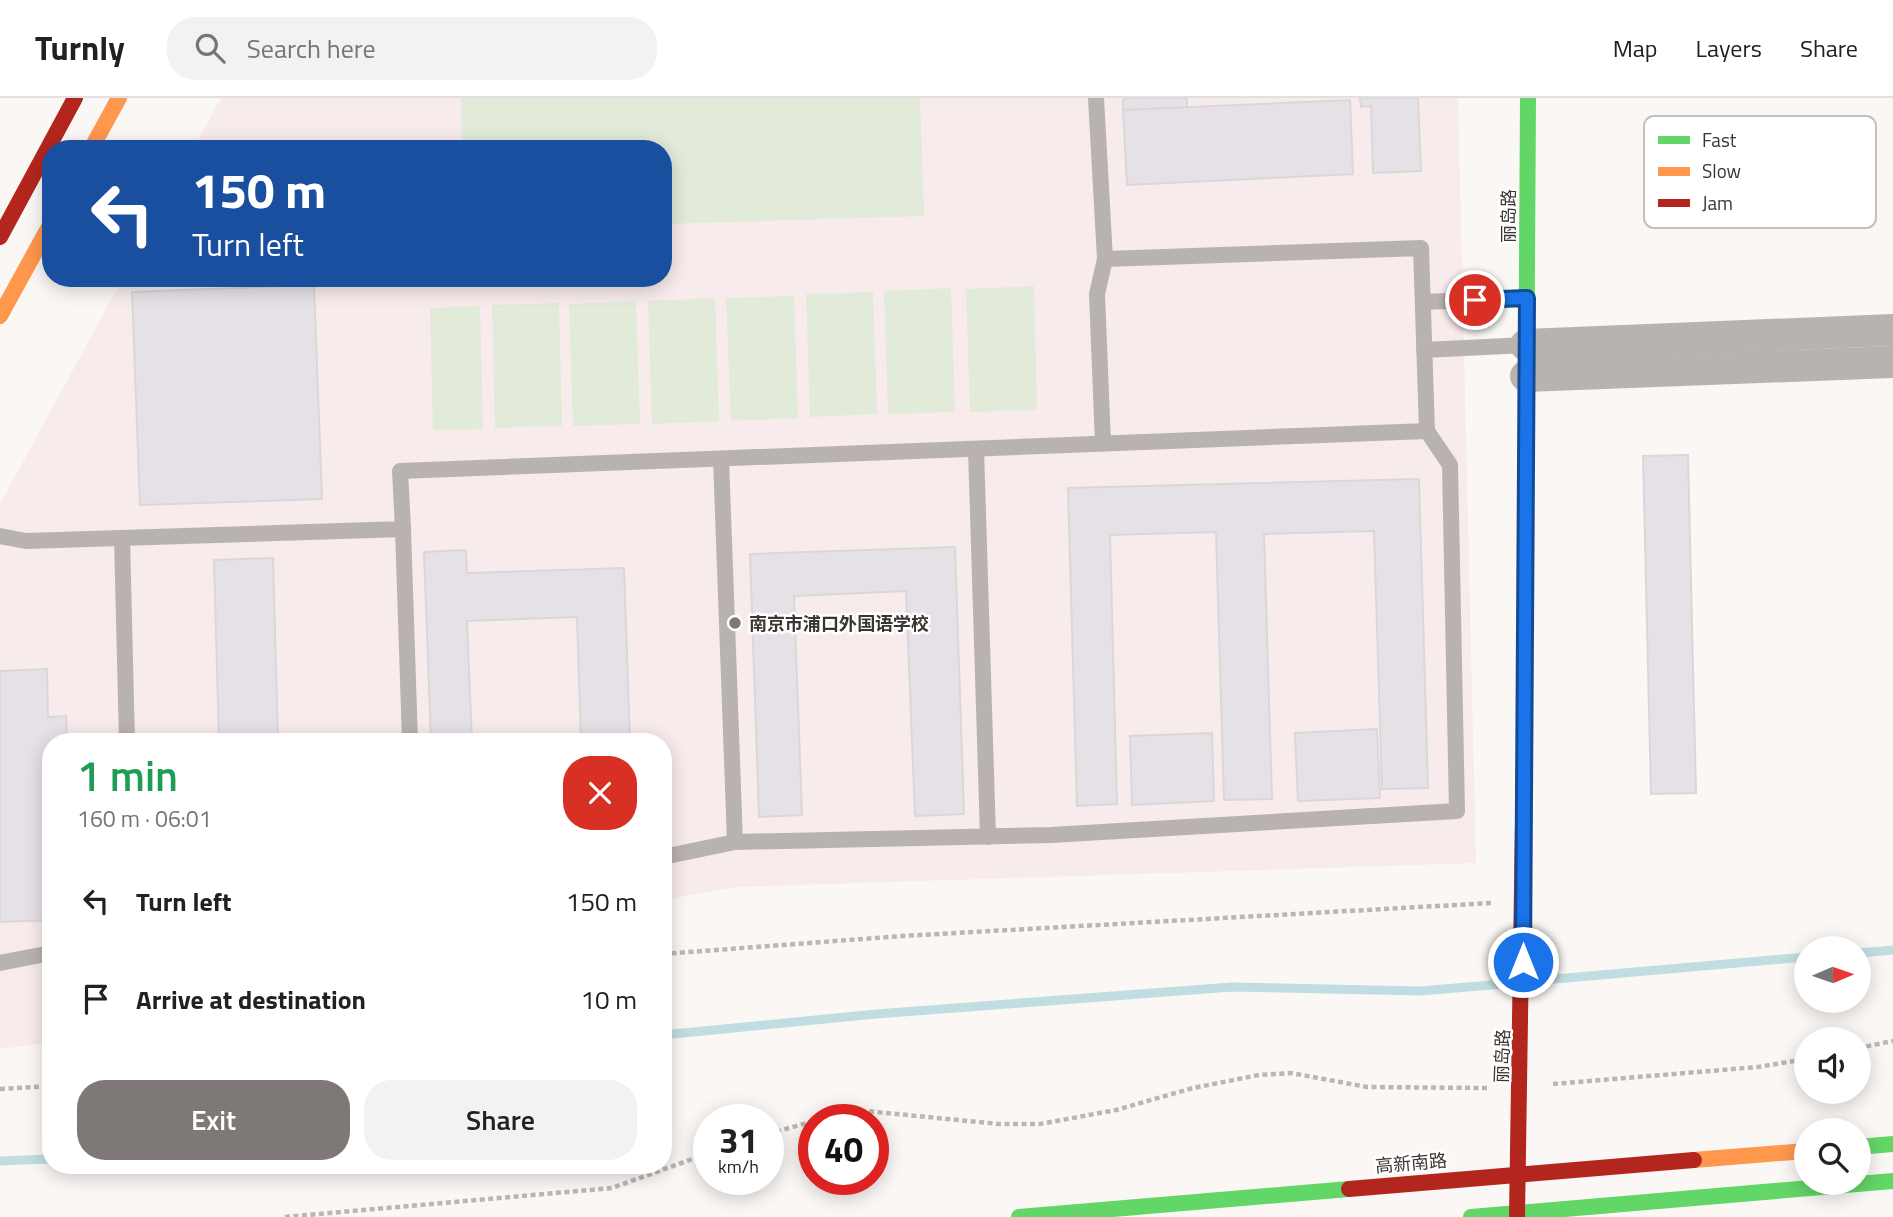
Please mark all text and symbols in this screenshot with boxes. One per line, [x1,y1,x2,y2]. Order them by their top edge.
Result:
search box [167,17,657,80]
text: Turnly [35,23,125,73]
icon: search [191,29,229,67]
text: Search here [247,29,376,68]
text: Map [1613,30,1658,66]
text: Layers [1696,30,1762,66]
text: Share [1800,30,1858,66]
legend [1644,116,1876,228]
text: Fast [1702,125,1737,154]
text: 150 m [192,152,326,227]
text: Slow [1702,156,1741,185]
icon: left [77,168,168,259]
text: Jam [1702,188,1733,217]
street label: 丽岛路 [1495,189,1522,243]
text: Turn left [192,220,304,268]
pin [1445,270,1505,330]
icon: arrive [1456,281,1494,319]
place label: 南京市浦口外国语学校 [749,610,929,637]
marker: 南京市浦口外国语学校 [727,615,743,631]
text: 1 min [77,743,178,807]
button: close [563,756,637,830]
text: 160 m · 06:01 [77,801,212,836]
icon: left [77,882,115,920]
text: Turn left [136,882,231,921]
text: 150 m [566,882,637,921]
position arrow [1486,925,1560,999]
north arrow [1794,936,1871,1013]
map controls [1794,936,1871,1195]
icon: arrive [77,980,115,1018]
text: Arrive at destination [136,980,366,1019]
text: 10 m [580,980,637,1019]
button: sound [1794,1027,1871,1104]
street label: 丽岛路 [1488,1029,1516,1083]
button: Exit [77,1080,350,1160]
button: Share [364,1080,637,1160]
speed limit sign: 40 [798,1104,889,1195]
text: 31 [719,1113,758,1167]
button: search [1794,1118,1871,1195]
street label: 高新南路 [1374,1146,1448,1180]
text: km/h [718,1153,759,1180]

